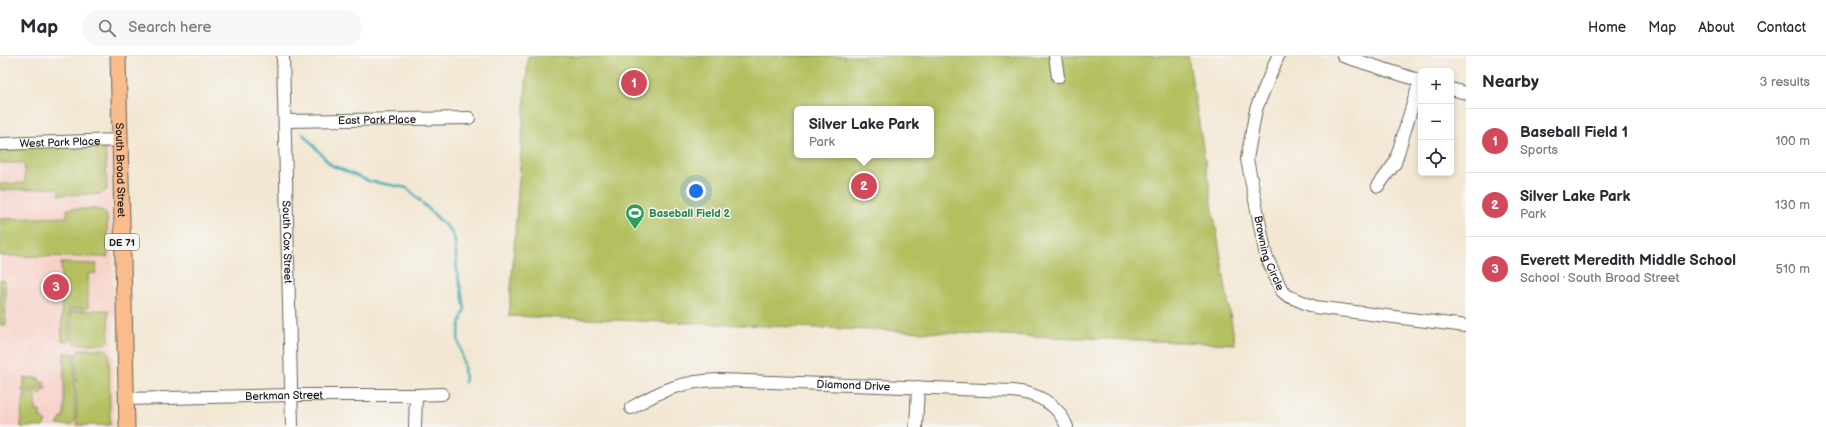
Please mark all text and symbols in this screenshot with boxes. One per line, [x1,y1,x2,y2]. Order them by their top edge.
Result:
search box [82,10,362,46]
text: Map [20,16,58,39]
icon: search [96,17,118,39]
text: Search here [128,18,211,37]
text: Home [1588,19,1626,36]
text: Map [1648,19,1676,36]
text: About [1698,19,1735,36]
text: Contact [1757,19,1806,36]
pin: 1 [621,68,647,98]
map controls [1418,68,1454,176]
button: + [1418,68,1454,104]
text: Nearby [1482,72,1539,92]
text: 3 results [1759,74,1810,90]
button: − [1418,104,1454,140]
popup [794,106,934,158]
street label: East Park Place [338,113,417,127]
text: Silver Lake Park [809,115,919,134]
street label: South Broad Street [113,123,128,218]
text: Baseball Field 1 [1520,123,1628,142]
text: 1 [1492,133,1498,149]
text: 100 m [1775,133,1810,149]
text: Park [809,134,835,150]
street label: West Park Place [19,135,101,150]
button: locate [1418,140,1454,176]
text: Sports [1520,142,1558,158]
pin: 2 [851,171,877,201]
your location [686,181,706,201]
text: Silver Lake Park [1520,187,1630,206]
text: 2 [1491,197,1499,213]
text: 130 m [1775,197,1810,213]
street label: South Cox Street [280,200,295,284]
sports icon: Baseball Field 2 [624,202,646,230]
text: Park [1520,206,1546,222]
place label: Baseball Field 2 [649,207,731,220]
street label: Browning Circle [1251,214,1287,293]
road number: DE 71 [105,234,139,250]
text: Everett Meredith Middle School [1520,251,1736,270]
text: 3 [1491,261,1499,277]
text: 510 m [1776,261,1810,277]
text: School · South Broad Street [1520,270,1679,286]
pin: 3 [43,272,69,302]
street label: Diamond Drive [816,378,891,393]
street label: Berkman Street [245,389,324,403]

